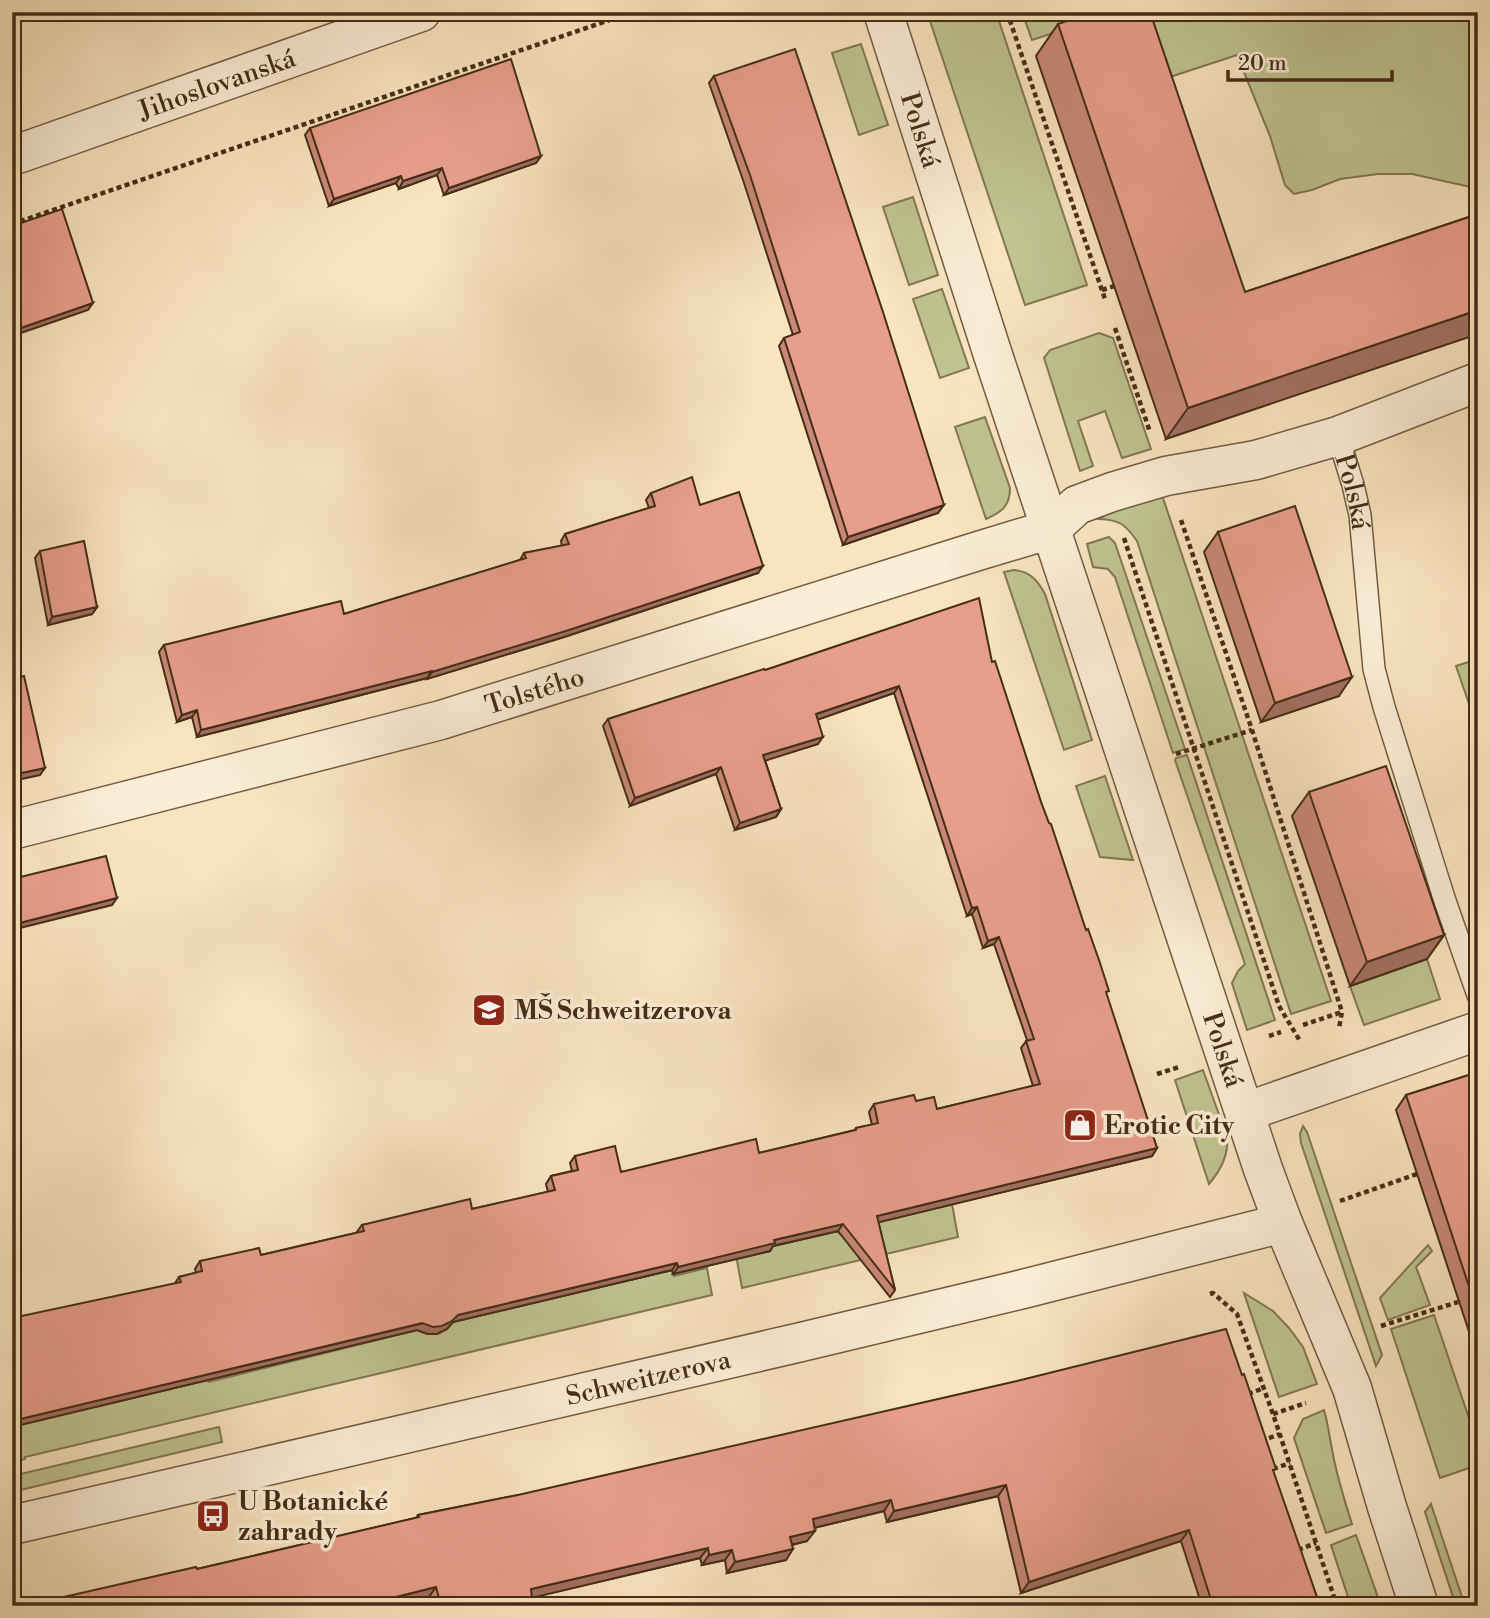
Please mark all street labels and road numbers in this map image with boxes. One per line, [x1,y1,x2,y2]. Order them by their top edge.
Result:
street label: Jihoslovanská [133,42,301,128]
street label: Polská [893,89,947,173]
street label: Polská [1327,450,1376,532]
street label: Tolstého [481,661,588,722]
street label: Polská [1195,1008,1250,1092]
street label: Schweitzerova [563,1344,735,1413]

